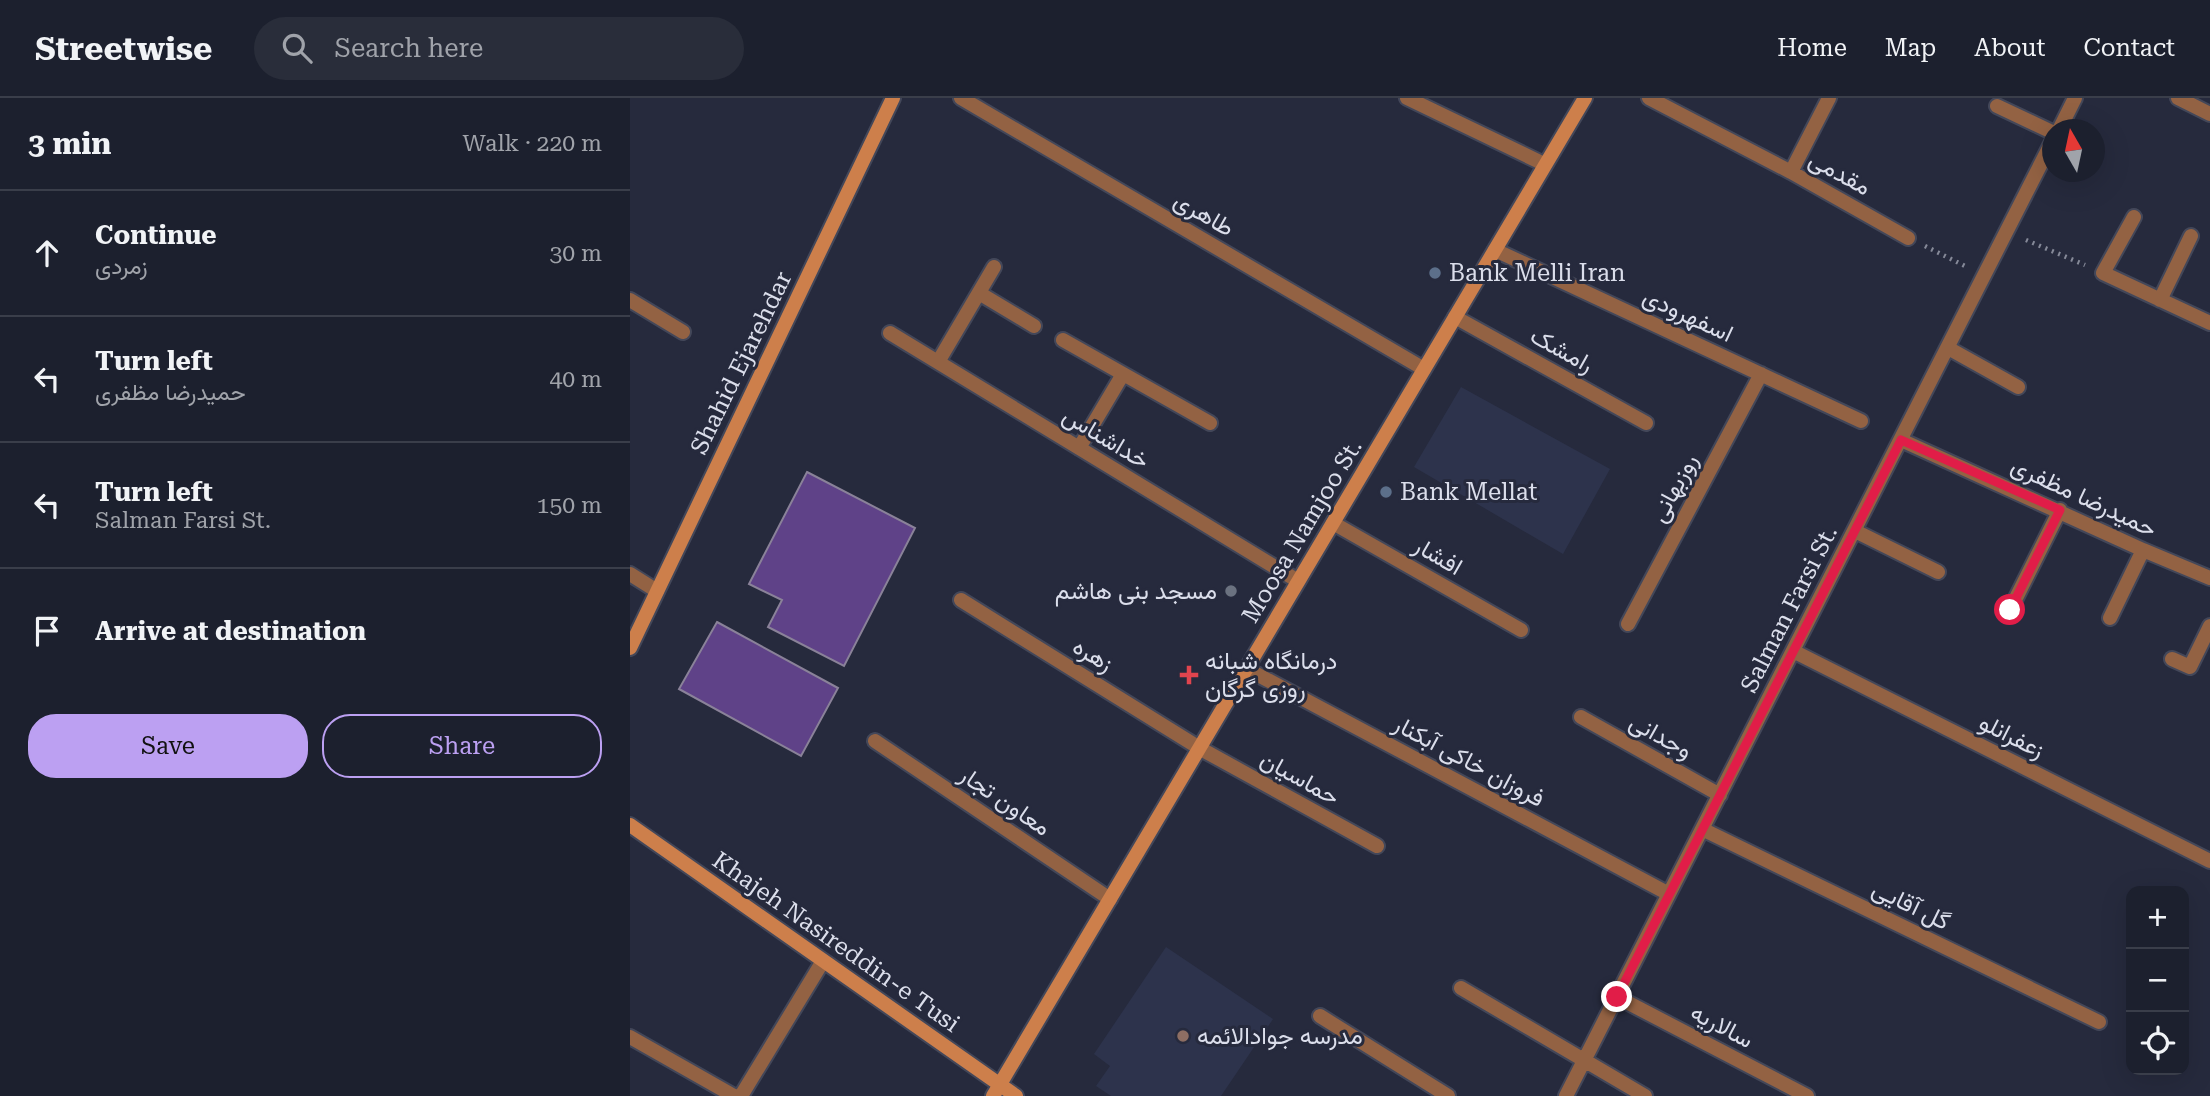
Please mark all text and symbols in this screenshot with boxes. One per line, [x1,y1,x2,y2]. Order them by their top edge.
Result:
search box [254,17,744,80]
text: Streetwise [35,29,212,68]
icon: search [278,29,316,67]
text: Search here [334,33,483,63]
text: Home [1777,34,1847,62]
text: Map [1885,34,1936,62]
text: About [1974,34,2045,62]
text: Contact [2083,34,2175,62]
north arrow [2042,119,2105,182]
text: 3 min [28,126,111,161]
text: Walk · 220 m [463,130,602,157]
street label: مقدمی [1804,145,1876,201]
street label: طاهری [1168,186,1239,243]
text: Continue [95,220,217,250]
icon: ahead [28,234,66,272]
text: 30 m [549,240,602,267]
text: زمردی [95,253,148,280]
place label: Bank Melli Iran [1449,259,1626,287]
marker: Bank Melli Iran [1427,265,1443,281]
street label: Shahid Ejarehdar [685,267,797,459]
street label: اسفهرودی [1638,282,1738,349]
street label: رامشک [1525,321,1598,380]
text: Turn left [95,346,213,376]
icon: left [28,360,66,398]
text: 40 m [549,366,602,393]
text: حمیدرضا مظفری [95,379,246,406]
street label: خداشناس [1058,401,1154,475]
street label: Moosa Namjoo St. [1236,434,1368,628]
street label: روزبهانی [1644,449,1705,528]
street label: حمیدرضا مظفری [2006,451,2161,544]
text: Turn left [95,477,213,507]
place label: Bank Mellat [1400,478,1538,506]
marker: Bank Mellat [1378,484,1394,500]
icon: left [28,486,66,524]
text: 150 m [537,492,602,519]
text: Salman Farsi St. [95,507,271,534]
street label: Salman Farsi St. [1735,521,1843,697]
street label: افشار [1407,531,1467,582]
place label: مسجد بنی هاشم [1055,577,1217,607]
marker: مسجد بنی هاشم [1223,583,1239,599]
route start [1994,594,2025,625]
icon: arrive [28,612,66,650]
text: Arrive at destination [95,616,366,646]
street label: زهره [1067,632,1118,679]
place label: درمانگاه شبانه روزی گرگان [1205,647,1337,704]
marker: درمانگاه شبانه روزی گرگان [1179,665,1199,685]
street label: وجدانی [1624,707,1697,765]
street label: زعفرانلو [1974,708,2049,765]
street label: فروزان خاکی آبکنار [1387,709,1549,813]
button: Save [28,714,308,778]
button: Share [322,714,602,778]
street label: حماسیان [1255,745,1345,811]
street label: معاون تجار [953,760,1056,843]
street label: Khajeh Nasireddin-e Tusi [707,846,965,1038]
street label: گل آقایی [1868,874,1954,936]
map controls [2126,886,2189,1075]
button: + [2126,886,2189,949]
button: − [2126,949,2189,1012]
route end [1601,981,1632,1012]
street label: سالاریه [1685,998,1758,1055]
button: locate [2126,1012,2189,1075]
place label: مدرسه جوادالائمه [1197,1022,1363,1051]
marker: مدرسه جوادالائمه [1175,1028,1191,1044]

